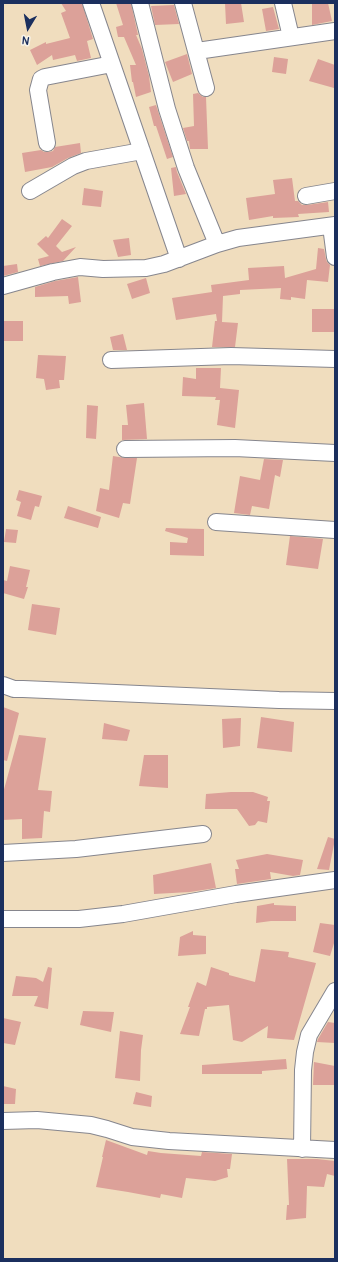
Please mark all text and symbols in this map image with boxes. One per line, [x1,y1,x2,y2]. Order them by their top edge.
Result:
north arrow [8,8,48,48]
text: N [21,33,31,47]

